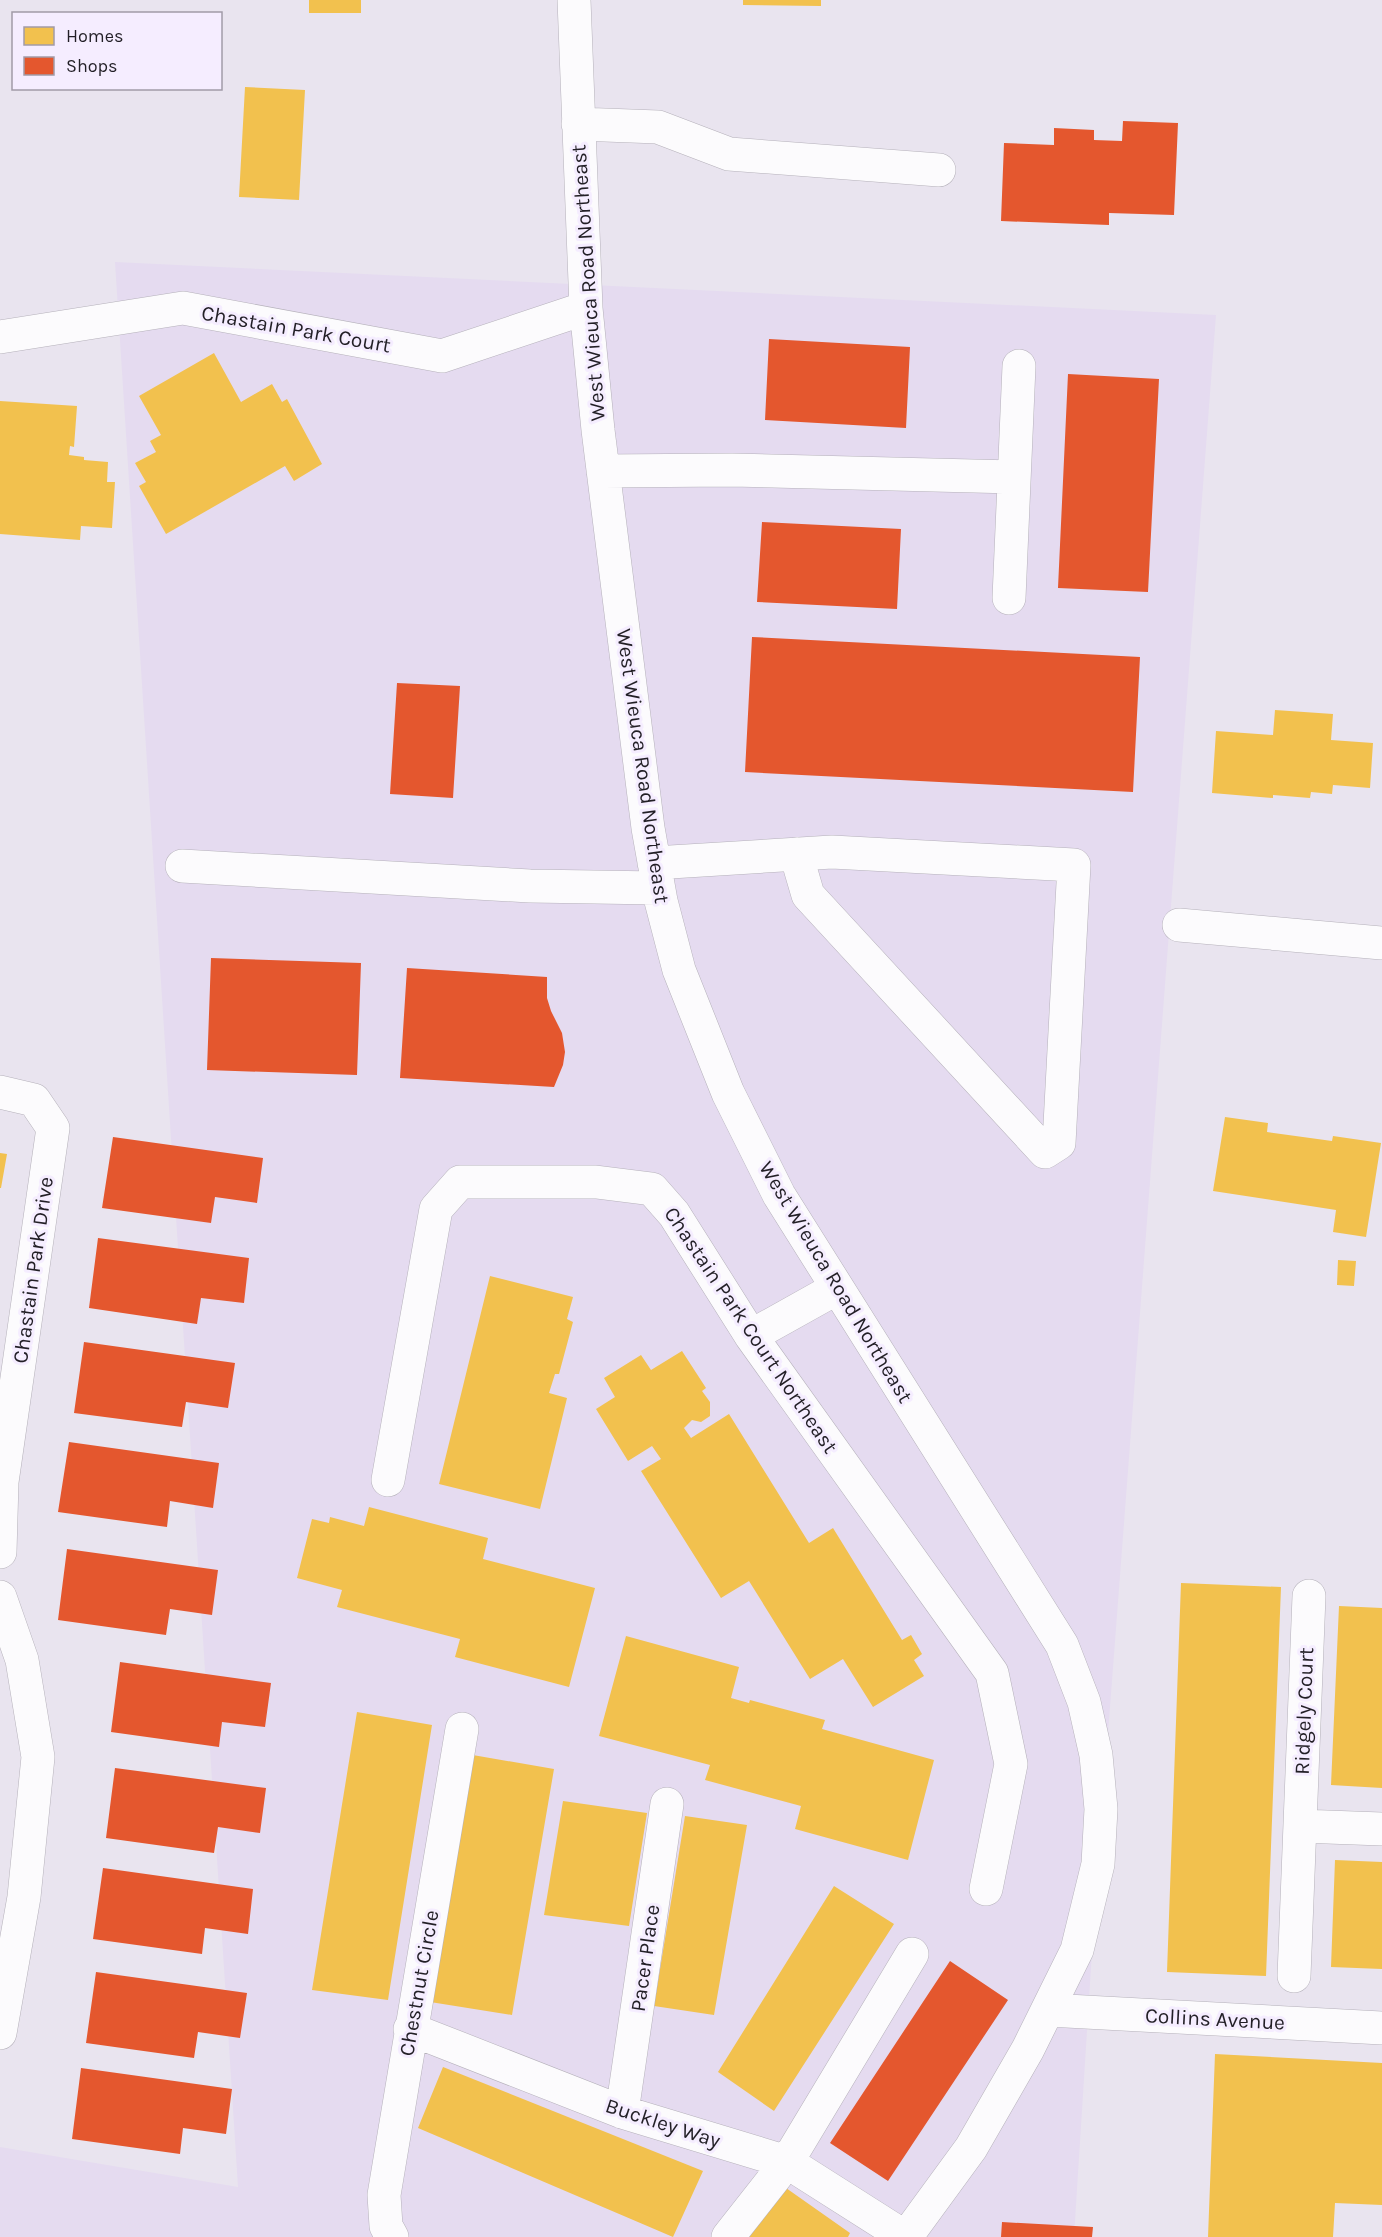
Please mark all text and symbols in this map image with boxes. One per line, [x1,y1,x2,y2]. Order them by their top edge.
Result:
legend [12,12,222,90]
text: Homes [66,25,123,47]
text: Shops [66,55,118,77]
street label: West Wieuca Road Northeast [566,144,610,422]
street label: Chastain Park Court [200,301,393,357]
street label: West Wieuca Road Northeast [612,627,674,905]
street label: West Wieuca Road Northeast [754,1157,918,1407]
street label: Chastain Park Drive [8,1175,58,1365]
street label: Chastain Park Court Northeast [659,1202,843,1458]
street label: Ridgely Court [1290,1647,1318,1775]
street label: Pacer Place [626,1903,664,2013]
street label: Chestnut Circle [394,1908,444,2058]
street label: Collins Avenue [1144,2003,1286,2035]
street label: Buckley Way [603,2093,724,2153]

